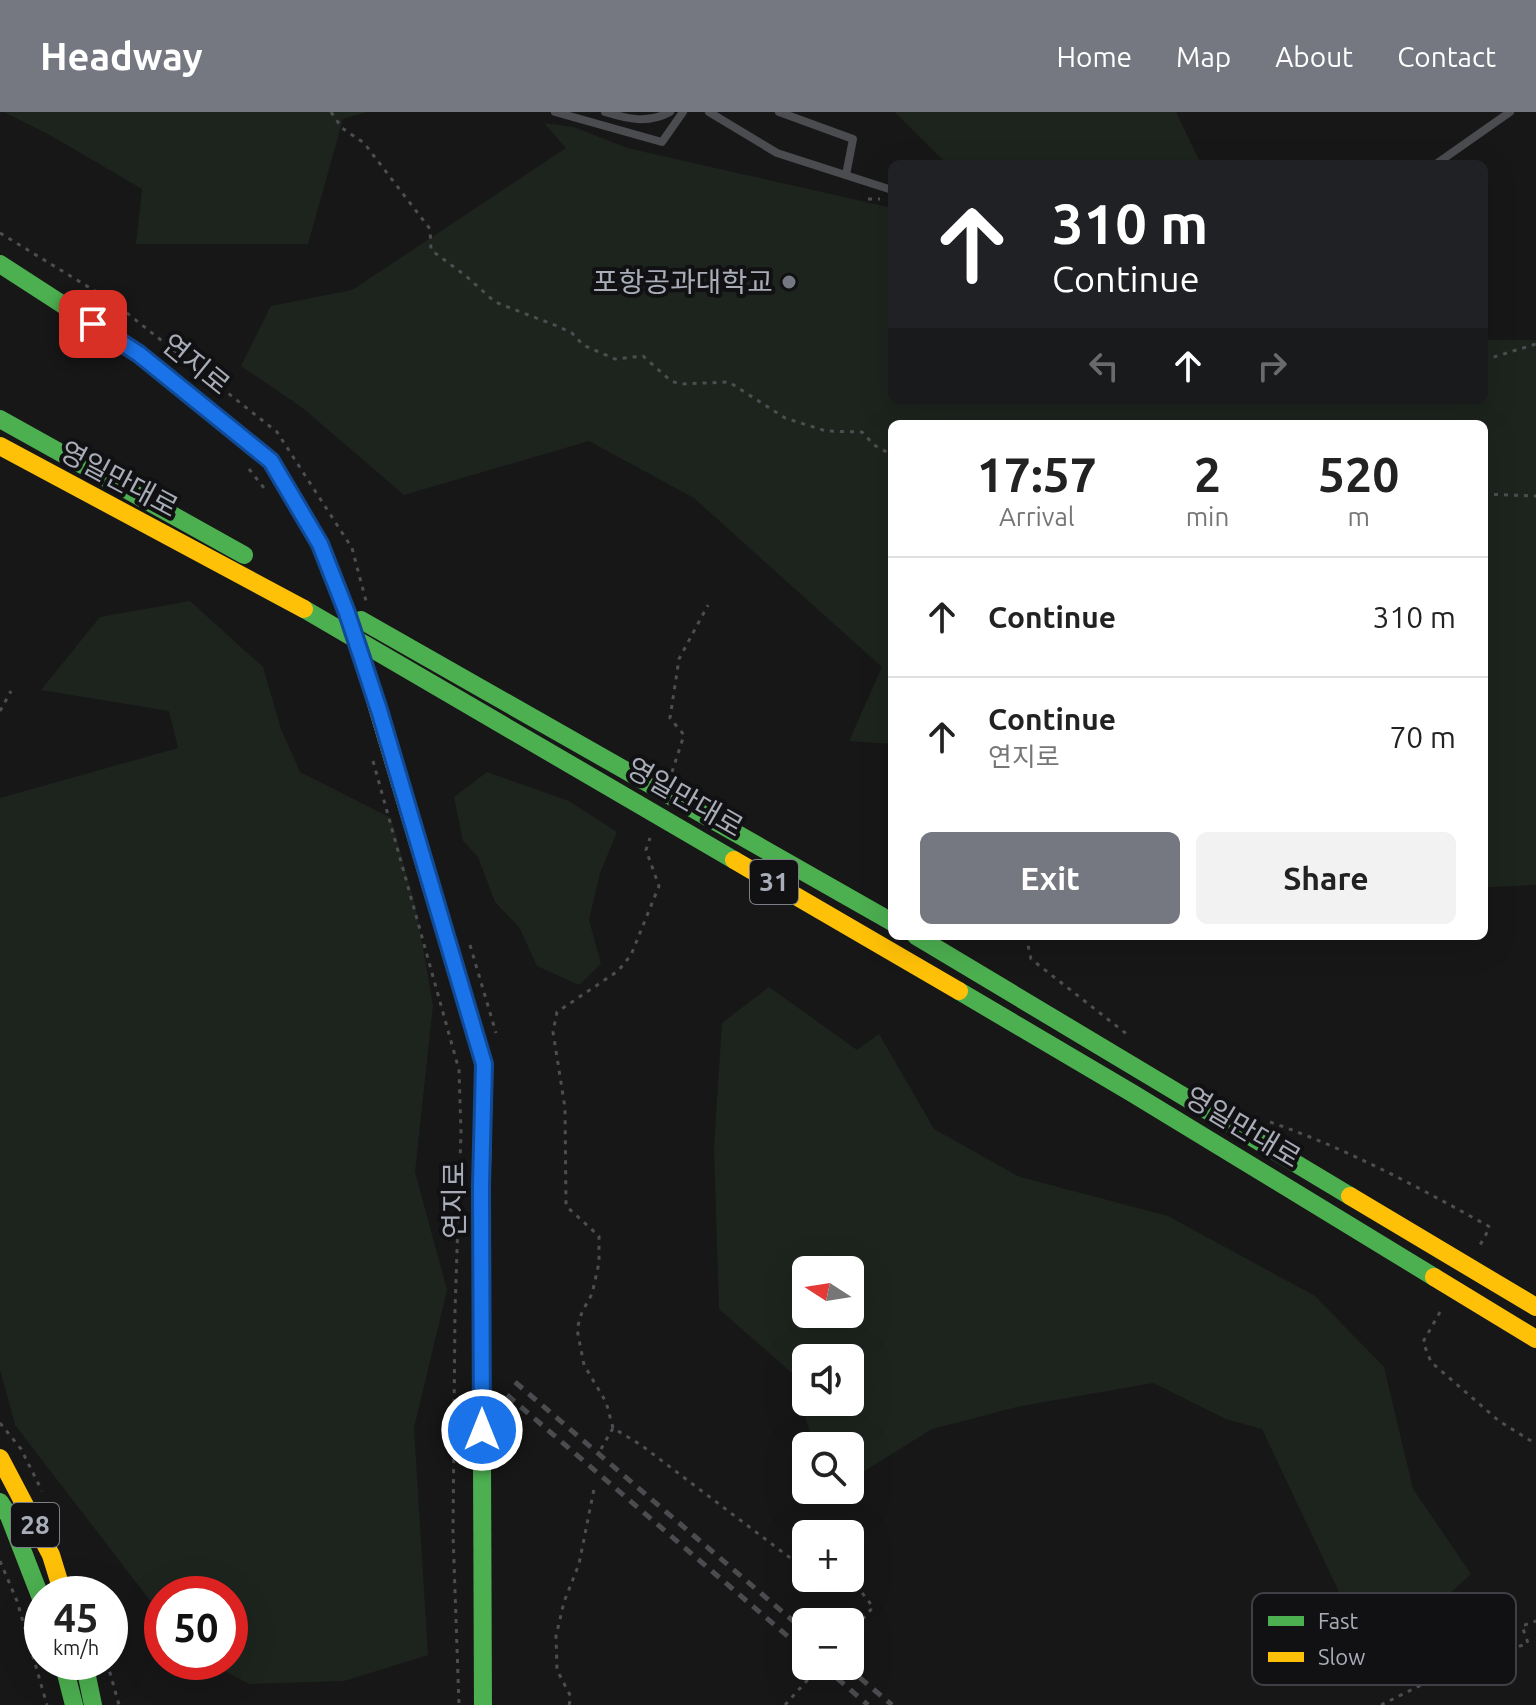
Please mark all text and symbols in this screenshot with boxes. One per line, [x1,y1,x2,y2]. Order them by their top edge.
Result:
text: Headway [40,35,203,77]
text: Home [1057,41,1132,72]
text: Map [1176,41,1231,72]
text: About [1275,41,1353,72]
text: Contact [1397,41,1496,72]
icon: ahead [920,192,1024,296]
text: 310 m [1052,192,1208,255]
text: Continue [1052,258,1200,299]
place label: 포항공과대학교 [593,266,773,297]
marker: 포항공과대학교 [780,273,798,291]
pin [59,290,127,358]
icon: arrive [71,302,115,346]
street label: 연지로 [157,327,236,400]
icon: left [1082,344,1126,388]
icon: ahead [1166,344,1210,388]
icon: right [1250,344,1294,388]
street label: 영일만대로 [55,435,183,522]
text: 17:57 [977,447,1097,501]
text: 2 [1194,447,1221,501]
text: 520 [1318,447,1399,501]
text: Arrival [999,502,1075,531]
text: min [1186,502,1229,531]
text: m [1347,502,1370,531]
icon: ahead [920,595,964,639]
text: Continue [988,600,1116,634]
text: 310 m [1372,600,1456,634]
text: Continue [988,702,1116,736]
icon: ahead [920,715,964,759]
text: 70 m [1389,720,1456,754]
text: 연지로 [988,742,1060,771]
street label: 영일만대로 [622,751,749,842]
button: Exit [920,832,1180,924]
button: Share [1196,832,1456,924]
road number: 31 [750,860,798,904]
street label: 영일만대로 [1180,1080,1306,1173]
street label: 연지로 [438,1161,469,1239]
north arrow [792,1256,864,1328]
map controls [792,1256,864,1680]
button: sound [792,1344,864,1416]
position arrow [440,1388,524,1472]
button: search [792,1432,864,1504]
road number: 28 [11,1503,59,1547]
button: + [792,1520,864,1592]
speed limit sign: 50 [144,1576,248,1680]
legend [1252,1593,1516,1685]
text: 45 [53,1595,99,1640]
button: − [792,1608,864,1680]
text: Fast [1318,1608,1359,1633]
text: km/h [53,1636,99,1659]
text: Slow [1318,1644,1365,1669]

